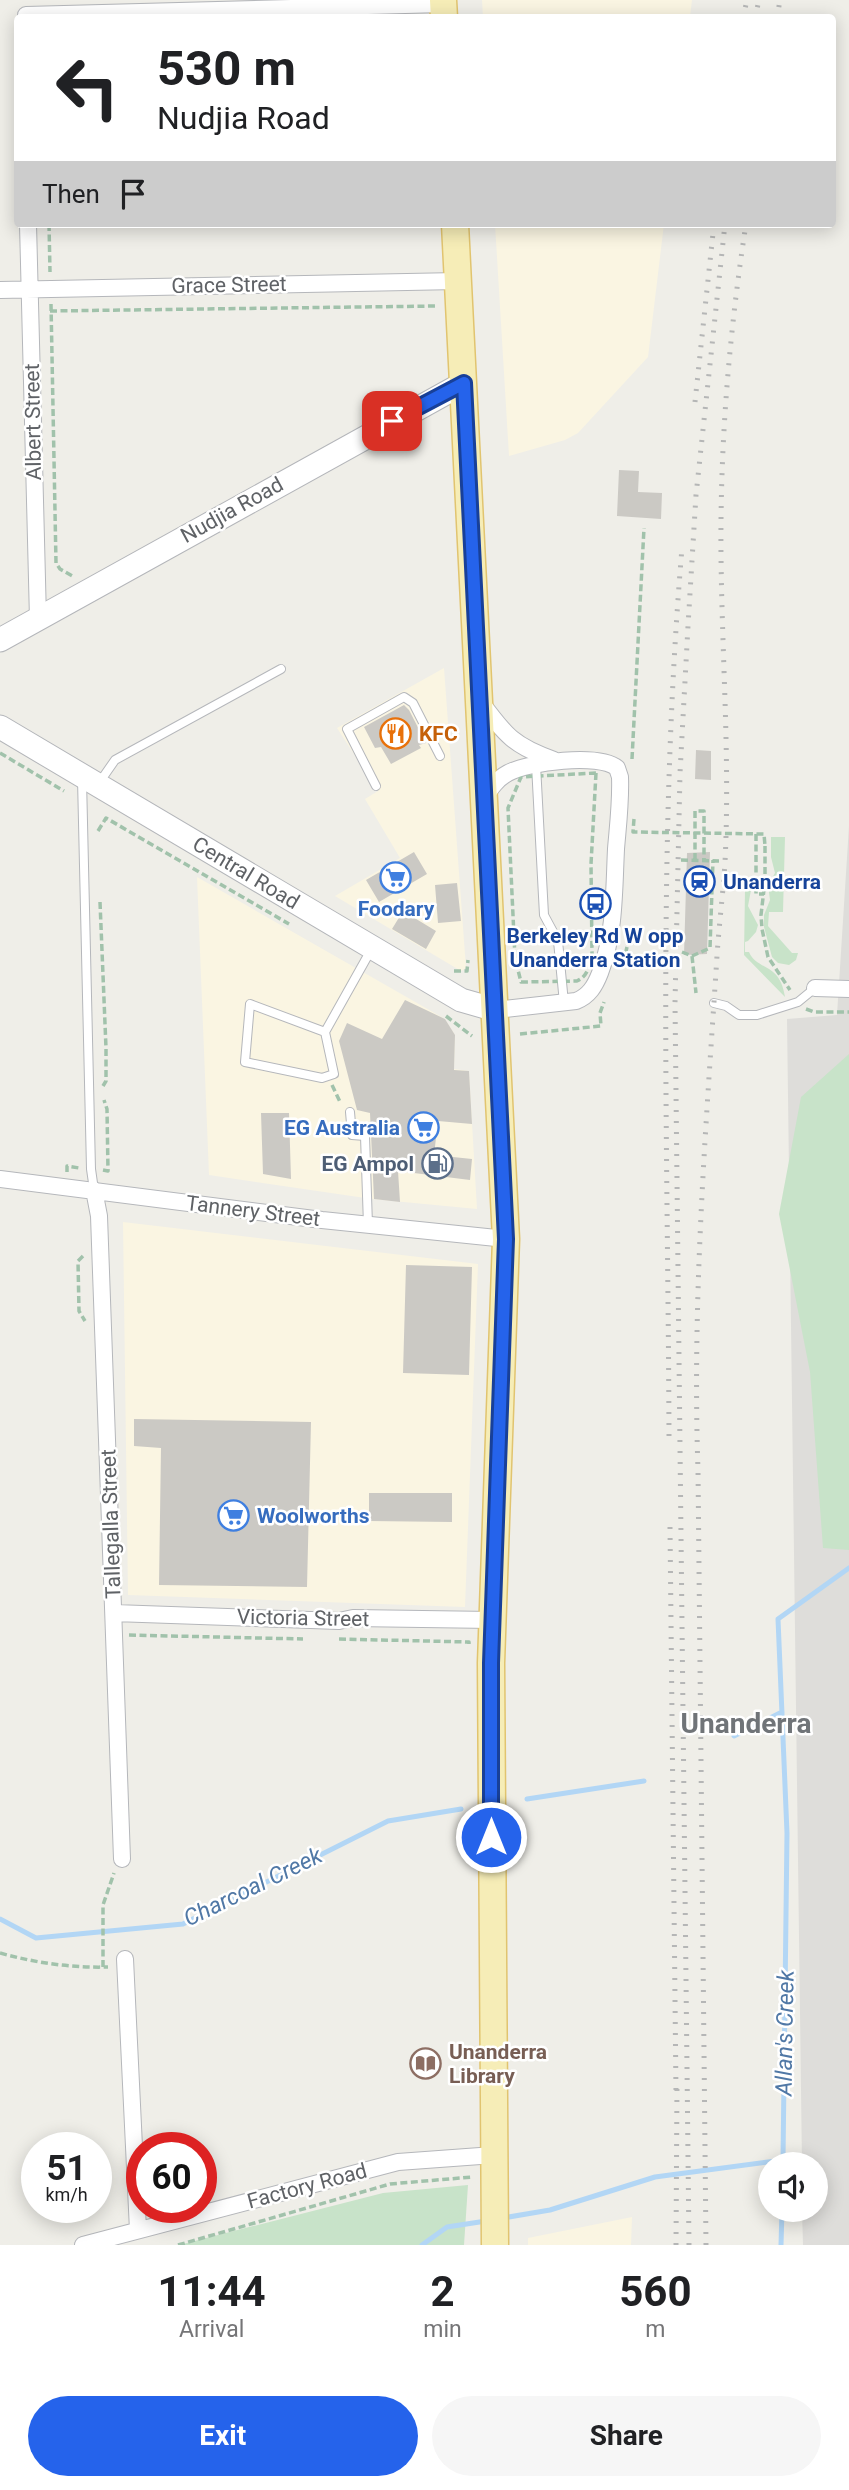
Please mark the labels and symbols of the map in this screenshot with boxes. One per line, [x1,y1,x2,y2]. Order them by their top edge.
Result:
street label: Grace Street [171,272,287,298]
street label: Albert Street [20,363,46,481]
pin [362,391,422,451]
street label: Nudjia Road [177,472,287,548]
restaurant icon: KFC [379,717,413,751]
place label: KFC [419,722,458,746]
street label: Central Road [188,832,304,914]
supermarket icon: Foodary [379,860,413,894]
station icon: Unanderra [683,865,717,899]
place label: Unanderra [723,870,821,894]
bus stop icon: Berkeley Rd W opp Unanderra Station [578,887,612,921]
place label: Foodary [358,897,435,921]
place label: Berkeley Rd W opp Unanderra Station [507,924,684,972]
supermarket icon: EG Australia [406,1111,440,1145]
place label: EG Australia [284,1116,400,1140]
fuel station icon: EG Ampol [420,1147,454,1181]
place label: EG Ampol [321,1152,414,1176]
street label: Tannery Street [185,1191,322,1231]
street label: Tallegalla Street [96,1449,126,1599]
supermarket icon: Woolworths [217,1499,251,1533]
place label: Woolworths [257,1504,370,1528]
street label: Victoria Street [237,1605,370,1631]
district label: Unanderra [681,1707,811,1740]
position arrow [454,1800,528,1874]
water label: Charcoal Creek [179,1842,327,1932]
water label: Allan's Creek [770,1969,800,2097]
place label: Unanderra Library [449,2040,547,2088]
library icon: Unanderra Library [409,2047,443,2081]
speed limit sign: 60 [126,2132,217,2223]
street label: Factory Road [245,2158,369,2214]

